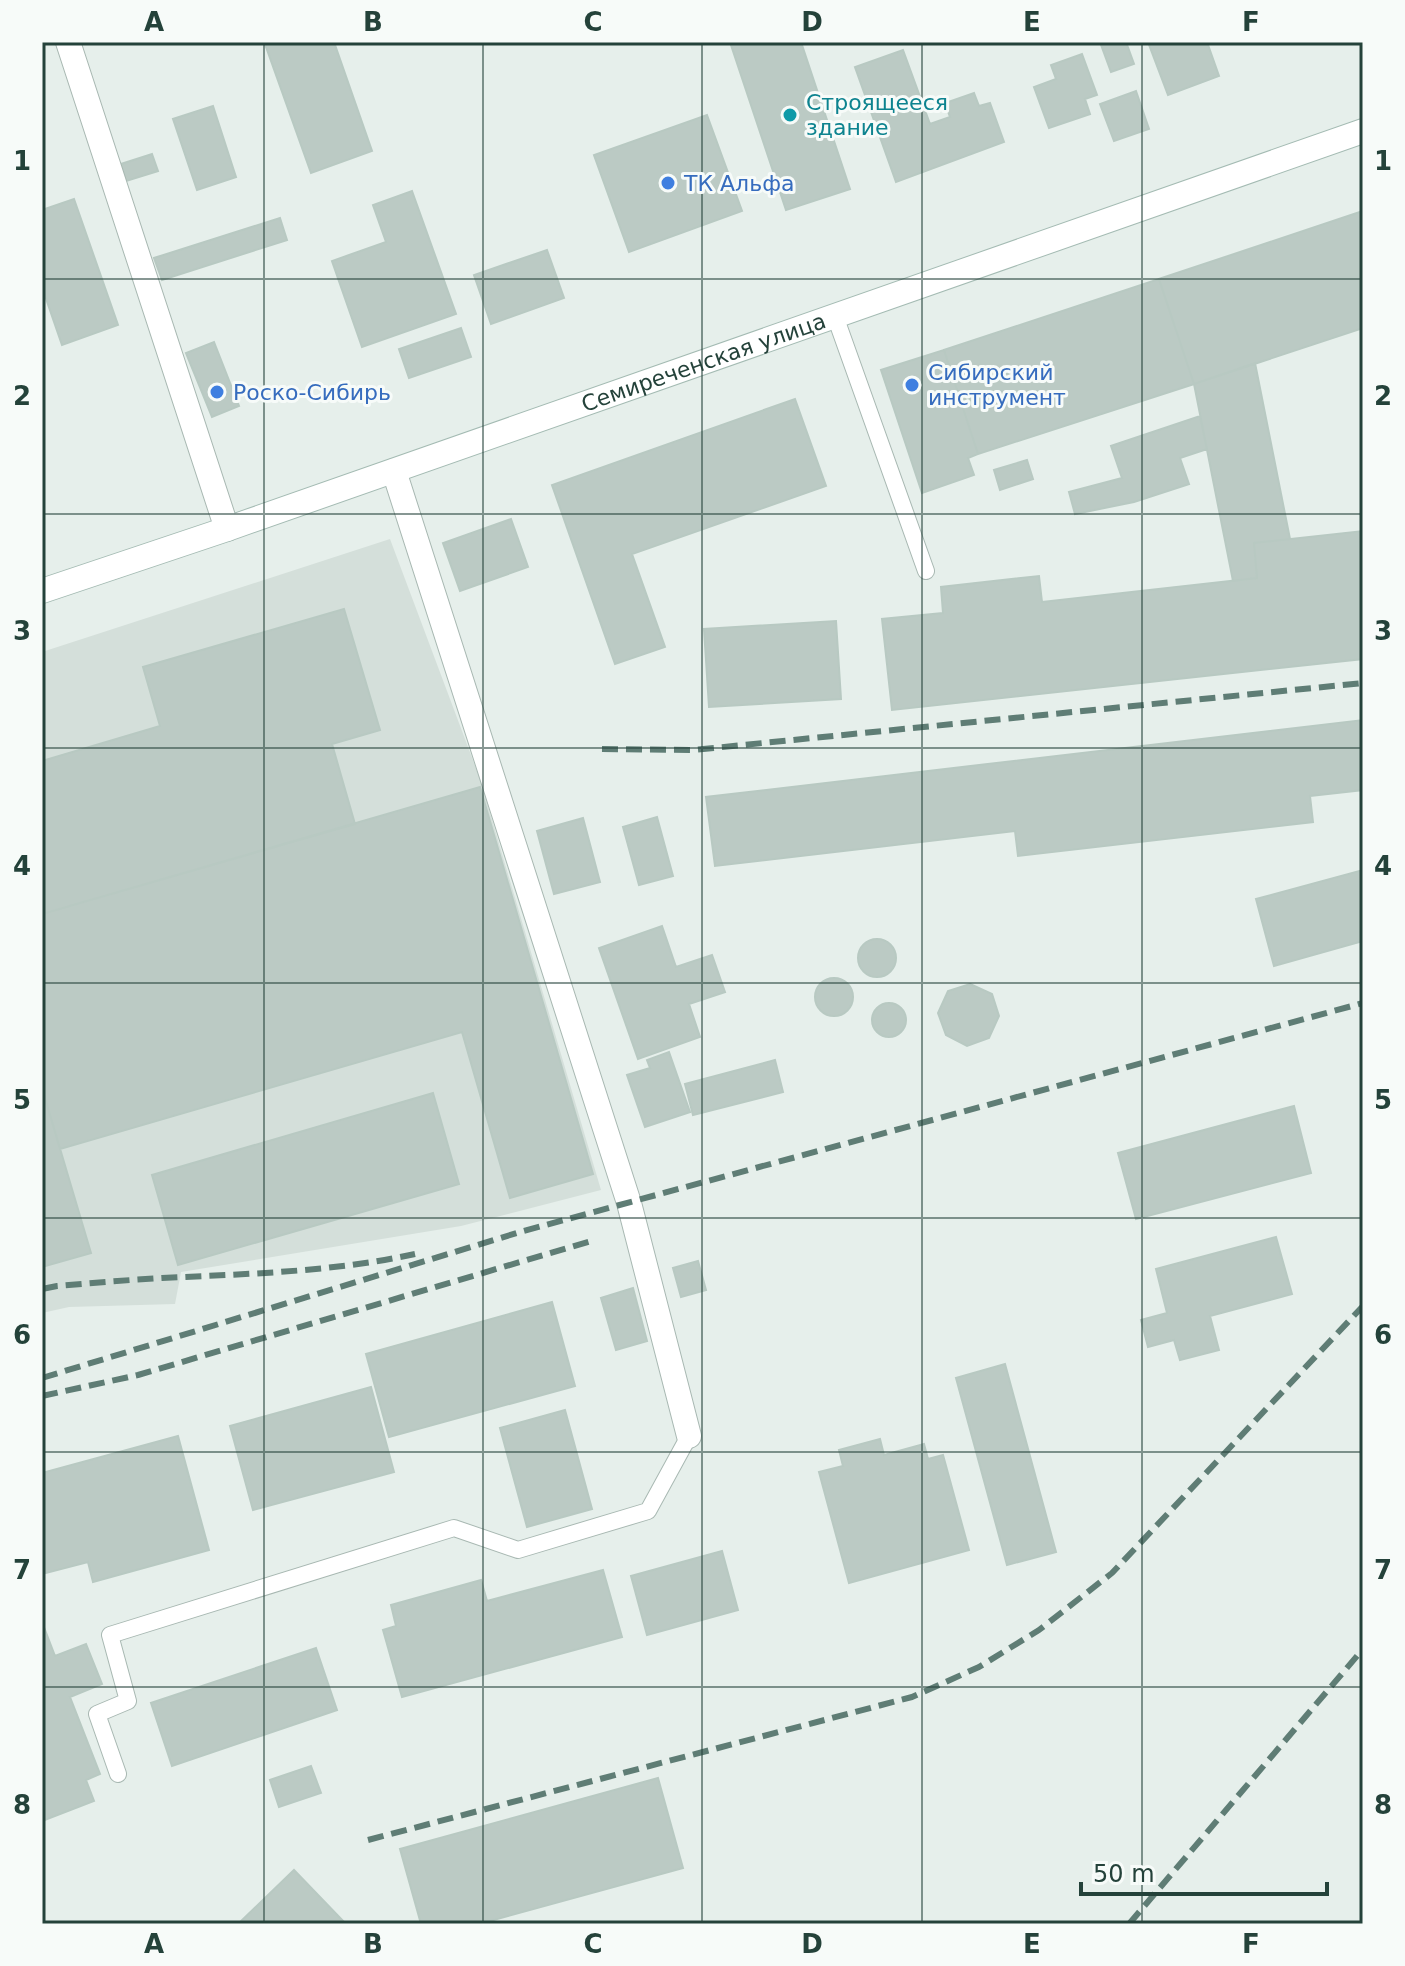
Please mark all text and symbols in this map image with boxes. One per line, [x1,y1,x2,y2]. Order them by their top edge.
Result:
text: A [144,7,164,37]
text: B [363,7,383,37]
text: C [583,7,603,37]
text: D [801,7,823,37]
text: E [1023,7,1041,37]
text: F [1242,7,1260,37]
place label: Строящееся здание [806,90,948,140]
marker: Строящееся здание [781,106,799,124]
text: 1 [13,146,31,176]
text: 1 [1374,146,1392,176]
place label: ТК Альфа [683,171,794,196]
marker: ТК Альфа [659,174,677,192]
street label: Семиреченская улица [578,308,829,416]
place label: Сибирский инструмент [928,360,1066,410]
marker: Сибирский инструмент [903,376,921,394]
place label: Роско-Сибирь [233,380,391,405]
text: 2 [13,381,31,411]
text: 2 [1374,381,1392,411]
marker: Роско-Сибирь [208,383,226,401]
text: 3 [13,616,31,646]
text: 3 [1374,616,1392,646]
text: 4 [13,851,31,881]
text: 4 [1374,851,1392,881]
text: 5 [13,1085,31,1115]
text: 5 [1374,1085,1392,1115]
text: 6 [13,1320,31,1350]
text: 6 [1374,1320,1392,1350]
text: 7 [13,1555,31,1585]
text: 7 [1374,1555,1392,1585]
text: 8 [13,1790,31,1820]
text: 8 [1374,1790,1392,1820]
scale bar [1081,1846,1327,1896]
text: 50 m [1093,1860,1155,1888]
text: A [144,1929,164,1959]
text: B [363,1929,383,1959]
text: C [583,1929,603,1959]
text: D [801,1929,823,1959]
text: E [1023,1929,1041,1959]
text: F [1242,1929,1260,1959]

